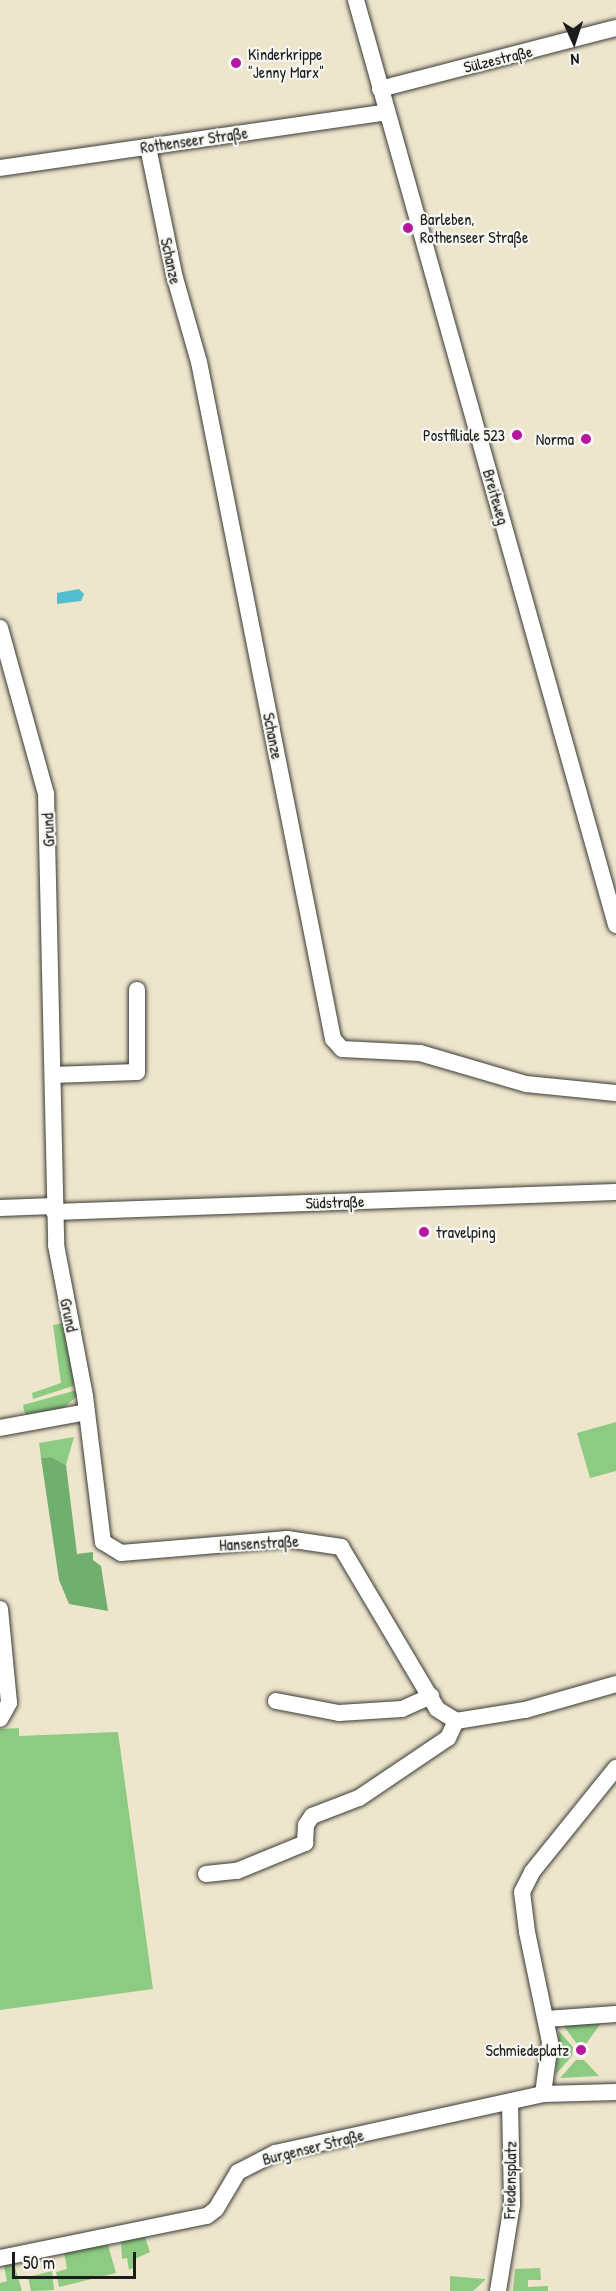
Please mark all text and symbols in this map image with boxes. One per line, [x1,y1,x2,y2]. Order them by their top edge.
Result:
north arrow [544,12,604,72]
street label: Sülzestraße [462,41,534,77]
place label: Kinderkrippe "Jenny Marx" [248,44,324,82]
text: N [570,49,580,71]
marker: Kinderkrippe "Jenny Marx" [229,56,243,70]
street label: Rothenseer Straße [139,123,249,157]
place label: Barleben, Rothenseer Straße [420,209,528,247]
marker: Barleben, Rothenseer Straße [401,221,415,235]
street label: Schanze [157,236,185,286]
place label: Postfiliale 523 [423,425,505,445]
marker: Postfiliale 523 [510,428,524,442]
place label: Norma [536,429,574,449]
marker: Norma [579,432,593,446]
street label: Breiteweg [479,467,513,527]
street label: Schanze [259,711,287,761]
street label: Grund [38,813,58,847]
street label: Südstraße [305,1191,365,1213]
place label: travelping [436,1222,496,1242]
marker: travelping [417,1225,431,1239]
street label: Grund [56,1297,82,1333]
street label: Hansenstraße [219,1531,299,1555]
place label: Schmiedeplatz [486,2040,569,2060]
marker: Schmiedeplatz [574,2043,588,2057]
street label: Burgenser Straße [260,2125,366,2169]
street label: Friedensplatz [500,2141,520,2219]
scale bar [15,2240,140,2278]
text: 50 m [23,2250,55,2275]

